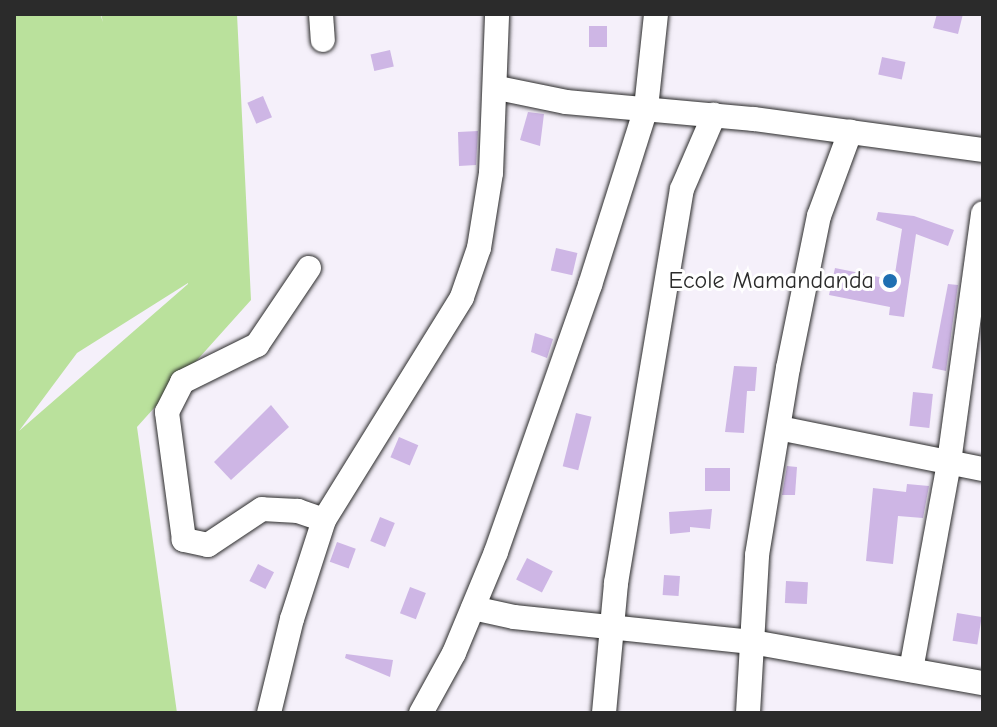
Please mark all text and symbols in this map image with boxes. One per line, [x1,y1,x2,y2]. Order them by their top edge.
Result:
place label: Ecole Mamandanda [668,267,874,295]
marker: Ecole Mamandanda [881,272,899,290]

